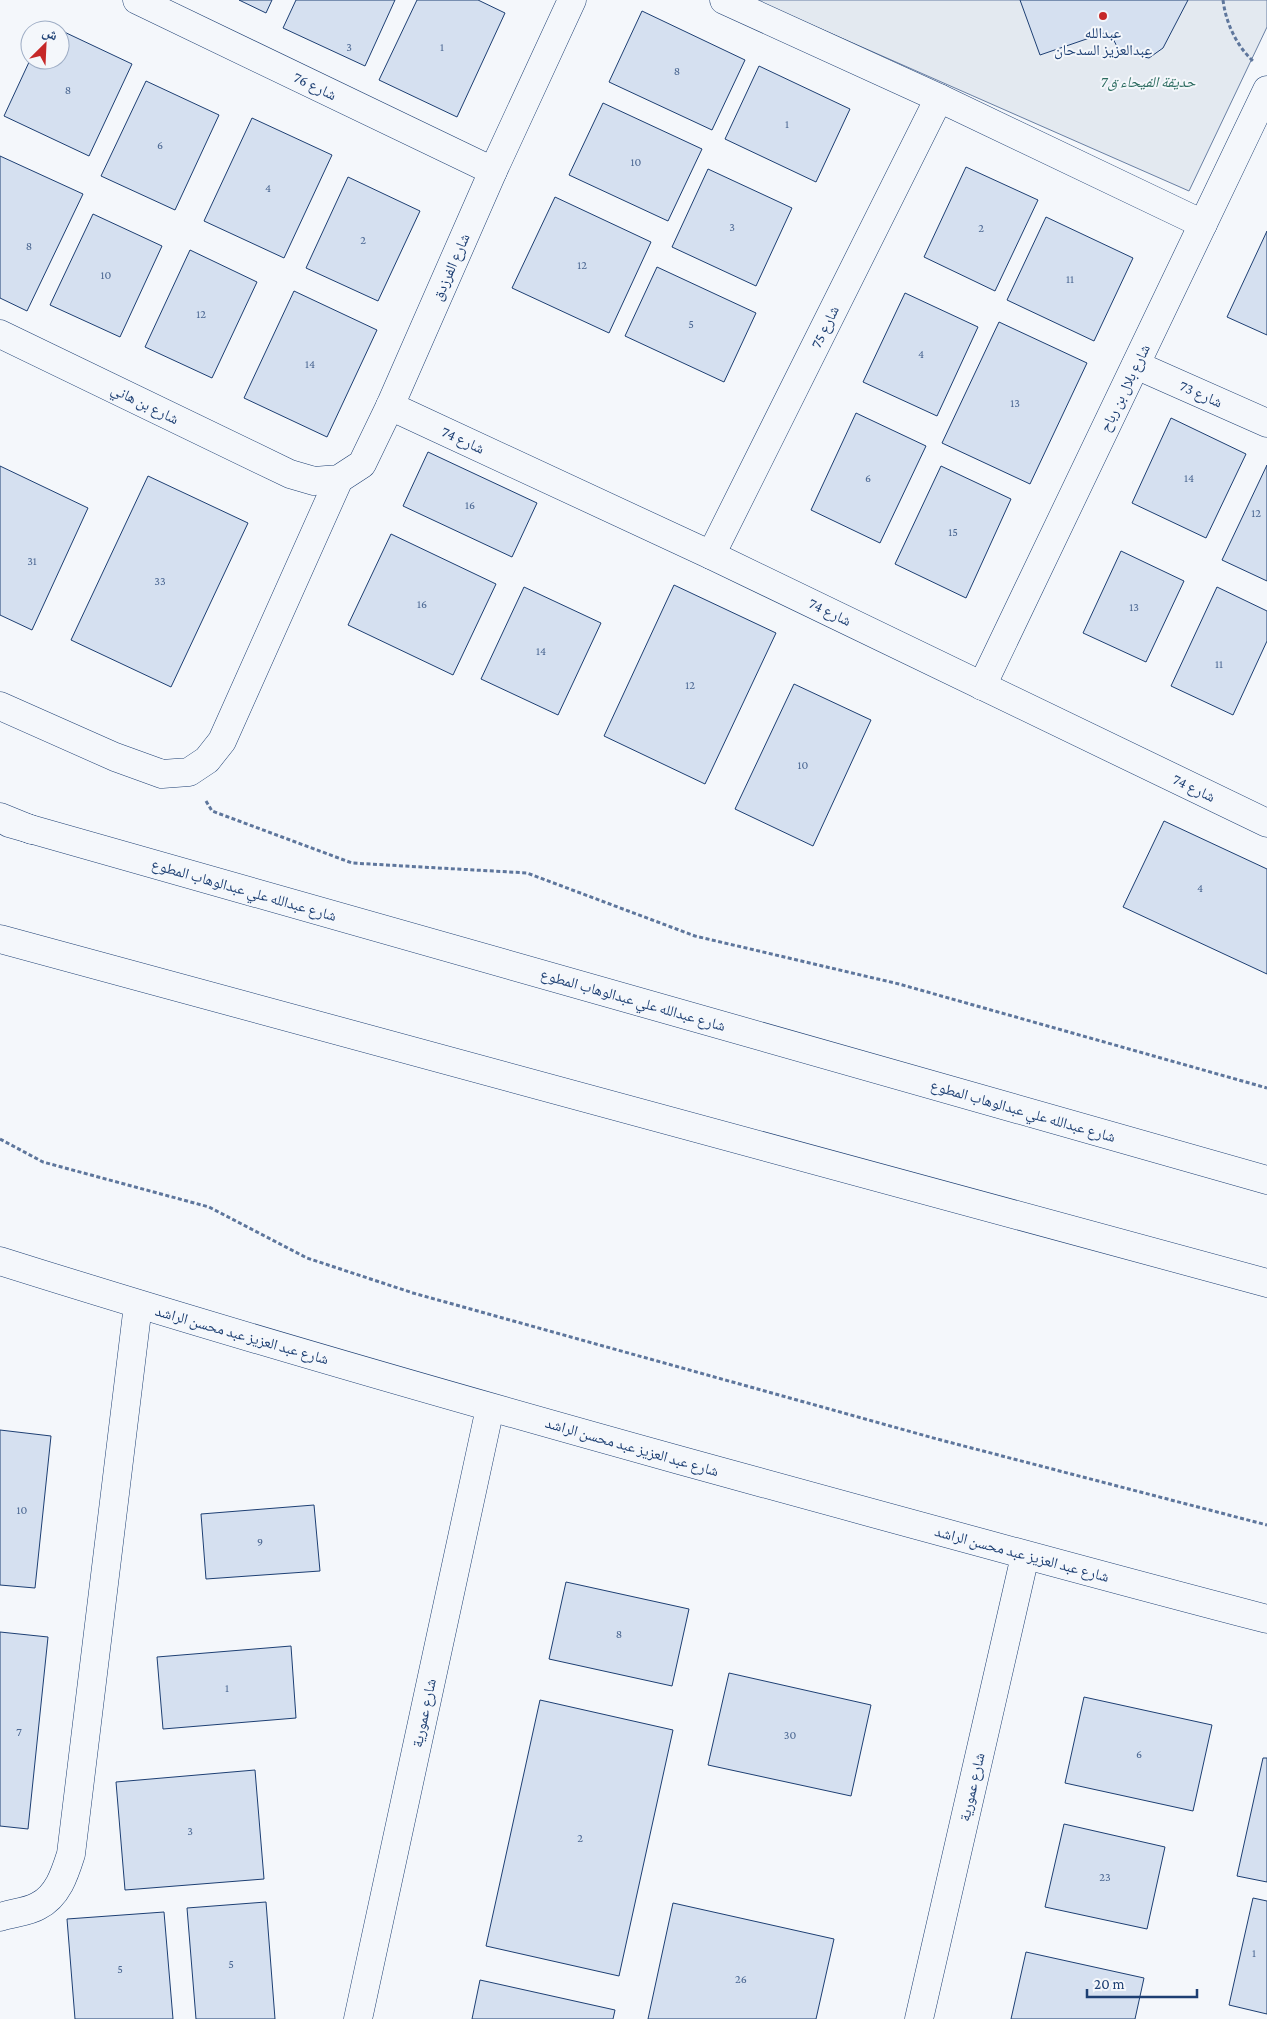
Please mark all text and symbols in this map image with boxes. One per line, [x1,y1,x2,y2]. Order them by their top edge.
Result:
marker: عبدالله عبدالعزيز السدحان [1097,10,1109,22]
north arrow [20,20,70,70]
text: ش [40,23,60,44]
place label: عبدالله عبدالعزيز السدحان [1054,25,1152,60]
house number: 3 [346,40,352,54]
house number: 1 [440,40,444,54]
house number: 8 [674,64,680,78]
street label: شارع 76 [290,69,339,105]
park label: حديقة الفيحاء ق7 [1101,74,1196,91]
house number: 8 [65,83,71,97]
house number: 1 [785,117,789,131]
house number: 6 [157,138,163,152]
house number: 10 [631,155,642,169]
house number: 4 [265,181,271,195]
house number: 3 [729,220,735,234]
house number: 2 [978,221,984,235]
street label: شارع الفرزدق [429,231,475,304]
house number: 2 [360,233,366,247]
house number: 8 [26,239,32,253]
house number: 12 [577,258,587,272]
house number: 10 [101,268,112,282]
house number: 11 [1066,272,1074,286]
street label: شارع 75 [808,303,844,352]
house number: 12 [196,307,206,321]
house number: 5 [688,317,694,331]
street label: شارع بلال بن رباح [1097,342,1155,435]
house number: 4 [918,347,924,361]
house number: 14 [305,357,315,371]
street label: شارع 73 [1176,377,1225,412]
street label: شارع بن هاني [107,381,181,431]
house number: 13 [1010,396,1020,410]
street label: شارع 74 [438,423,487,459]
house number: 6 [865,471,871,485]
house number: 14 [1184,471,1194,485]
house number: 16 [465,498,475,512]
house number: 12 [1251,506,1261,520]
house number: 15 [948,525,958,539]
house number: 31 [27,554,37,568]
house number: 33 [154,574,166,588]
street label: شارع 74 [805,595,854,631]
house number: 16 [417,597,427,611]
house number: 13 [1129,600,1139,614]
house number: 14 [536,644,546,658]
house number: 11 [1215,657,1223,671]
house number: 12 [685,678,695,692]
house number: 10 [798,758,809,772]
street label: شارع 74 [1169,771,1218,807]
street label: شارع عبدالله علي عبدالوهاب المطوع [149,856,339,928]
house number: 4 [1197,881,1203,895]
street label: شارع عبدالله علي عبدالوهاب المطوع [538,966,728,1038]
street label: شارع عبدالله علي عبدالوهاب المطوع [928,1077,1118,1149]
street label: شارع عبد العزيز عبد محسن الراشد [153,1303,331,1369]
street label: شارع عبد العزيز عبد محسن الراشد [543,1415,721,1481]
house number: 10 [17,1503,28,1517]
street label: شارع عبد العزيز عبد محسن الراشد [933,1523,1111,1587]
house number: 9 [257,1535,263,1549]
house number: 8 [616,1627,622,1641]
street label: شارع عمورية [409,1677,441,1749]
house number: 1 [225,1681,229,1695]
house number: 7 [16,1725,22,1739]
house number: 30 [784,1728,796,1742]
house number: 6 [1136,1747,1142,1761]
street label: شارع عمورية [956,1751,990,1823]
house number: 3 [187,1824,193,1838]
house number: 2 [577,1831,583,1845]
house number: 23 [1099,1870,1111,1884]
house number: 1 [1252,1946,1256,1960]
house number: 5 [228,1957,234,1971]
house number: 5 [117,1962,123,1976]
scale bar [1087,1966,1197,1998]
house number: 26 [735,1972,747,1986]
text: 20 m [1094,1976,1125,1992]

